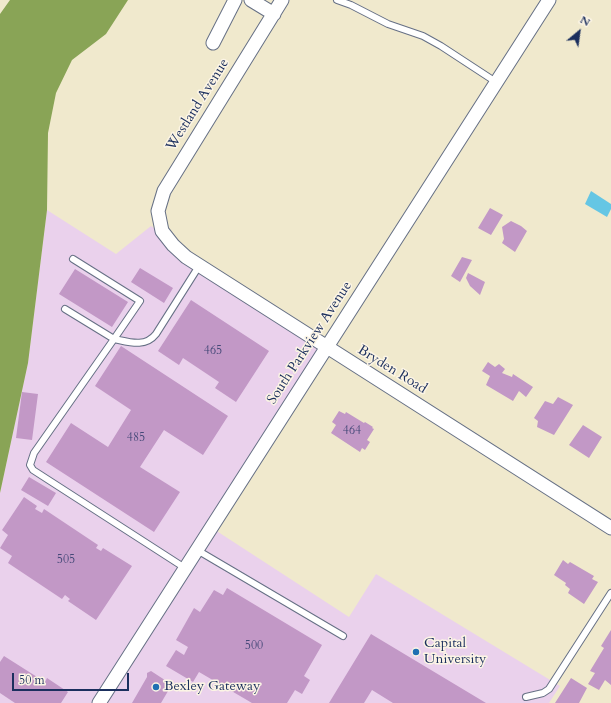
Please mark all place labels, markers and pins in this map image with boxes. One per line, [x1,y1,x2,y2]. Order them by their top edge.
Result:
place label: Capital University [424,636,486,668]
marker: Capital University [411,647,421,657]
place label: Bexley Gateway [164,679,260,695]
marker: Bexley Gateway [151,682,161,692]

